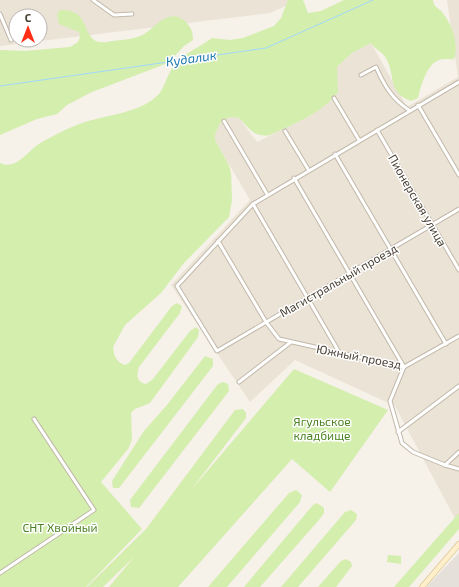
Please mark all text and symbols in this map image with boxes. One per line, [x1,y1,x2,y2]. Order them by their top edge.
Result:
north arrow [8,8,48,48]
text: С [25,11,32,24]
water label: Кудалик [165,47,217,69]
street label: Пионерская улица [385,151,450,249]
street label: Магистральный проезд [277,241,399,319]
street label: Южный проезд [315,341,403,371]
park label: Ягульское кладбище [293,414,351,442]
park label: СНТ Хвойный [22,520,98,534]

